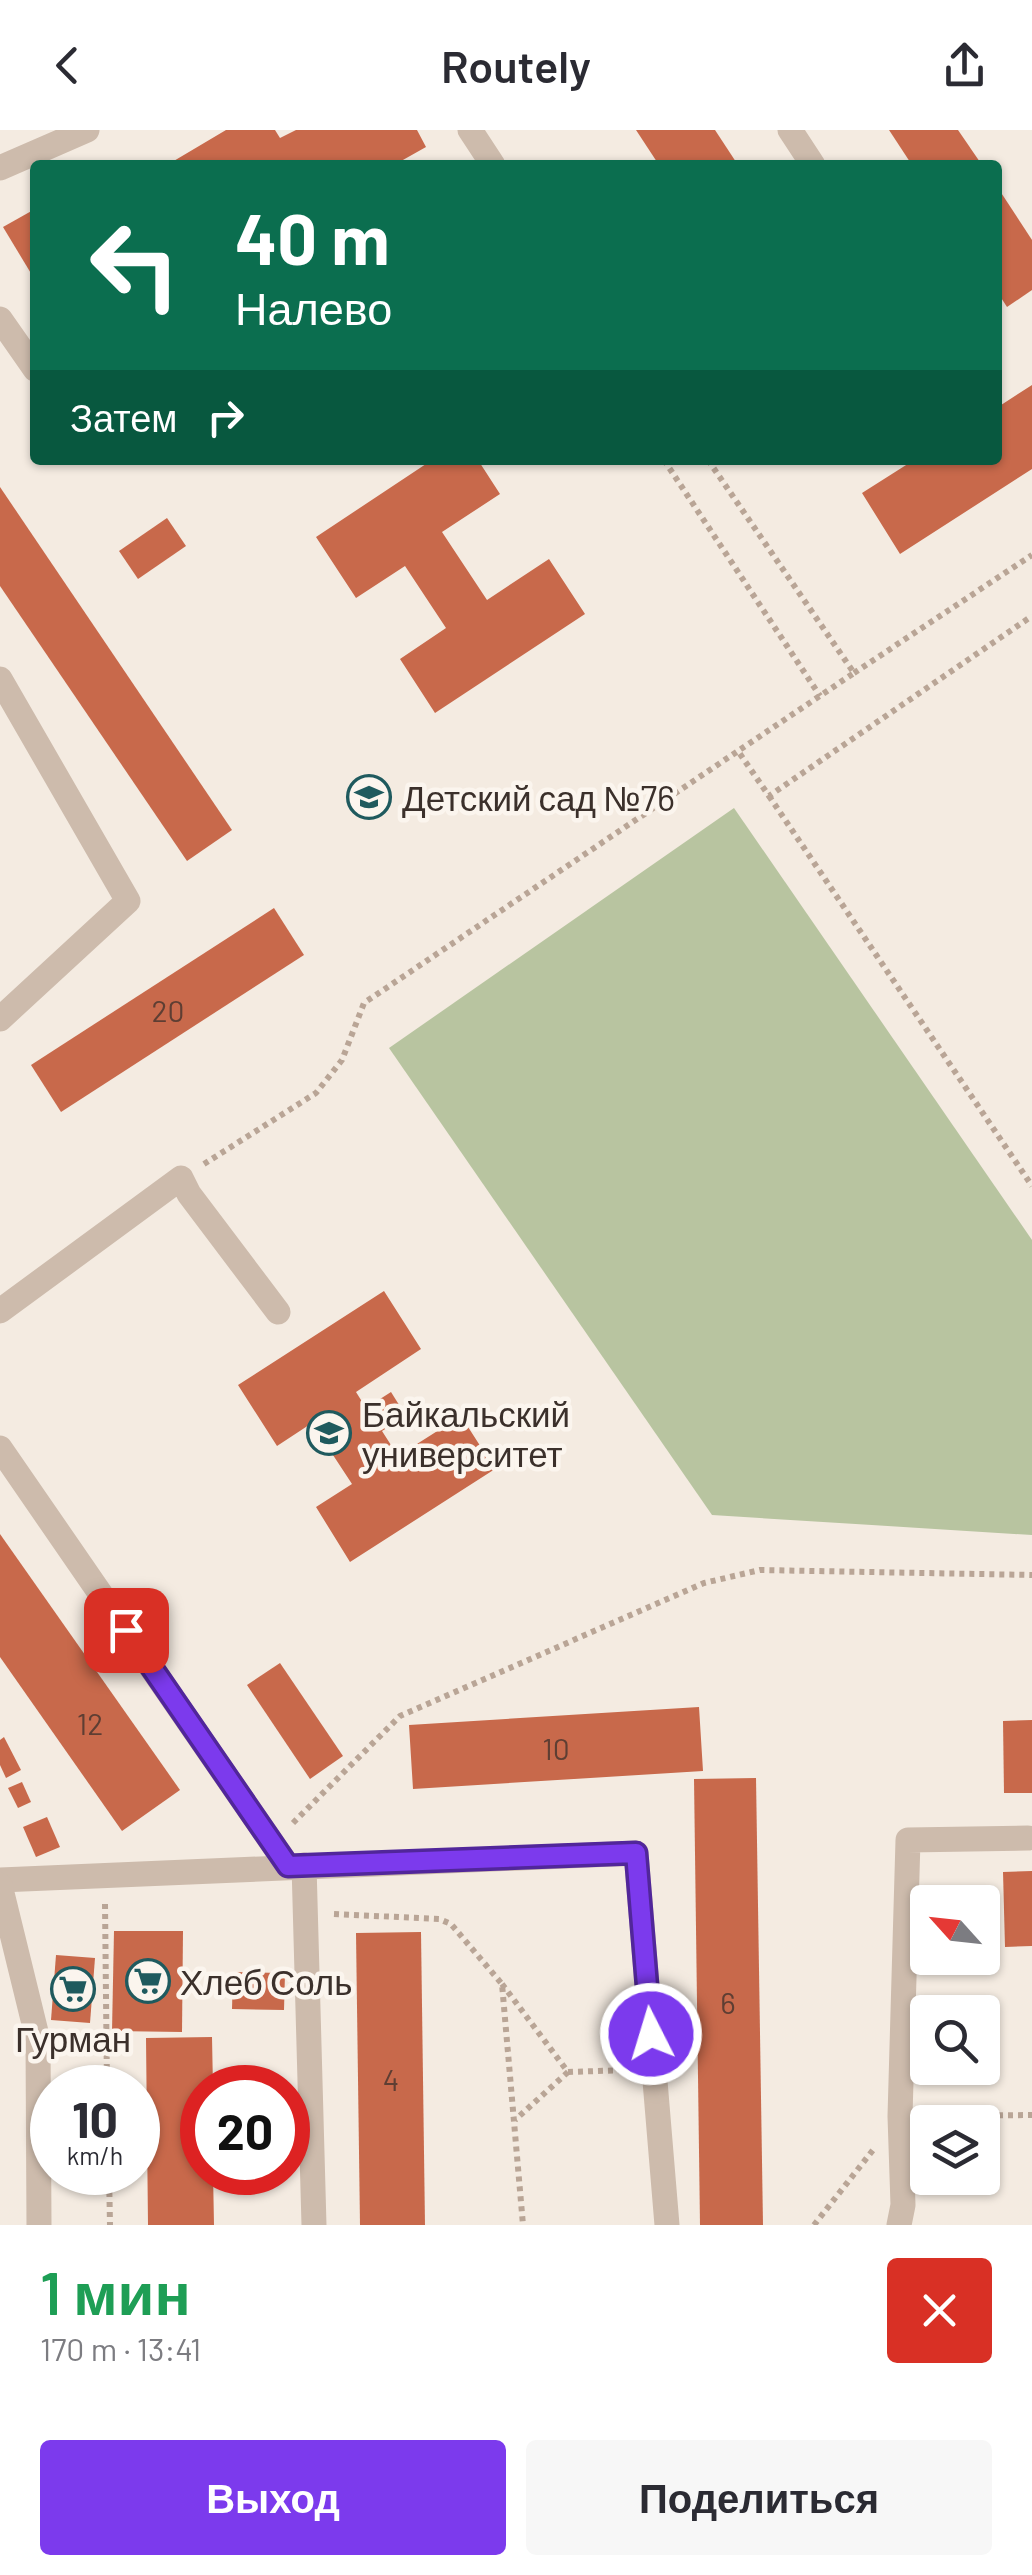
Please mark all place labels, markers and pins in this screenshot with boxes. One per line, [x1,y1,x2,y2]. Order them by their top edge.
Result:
school or university icon: Детский сад №76 [346,774,392,820]
place label: Детский сад №76 [402,776,675,818]
place label: Байкальский университет [362,1392,570,1474]
school or university icon: Байкальский университет [306,1410,352,1456]
pin [84,1588,169,1673]
supermarket icon: Хлеб Соль [125,1958,171,2004]
place label: Хлеб Соль [180,1960,353,2002]
supermarket icon: Гурман [50,1966,96,2012]
place label: Гурман [15,2017,131,2059]

